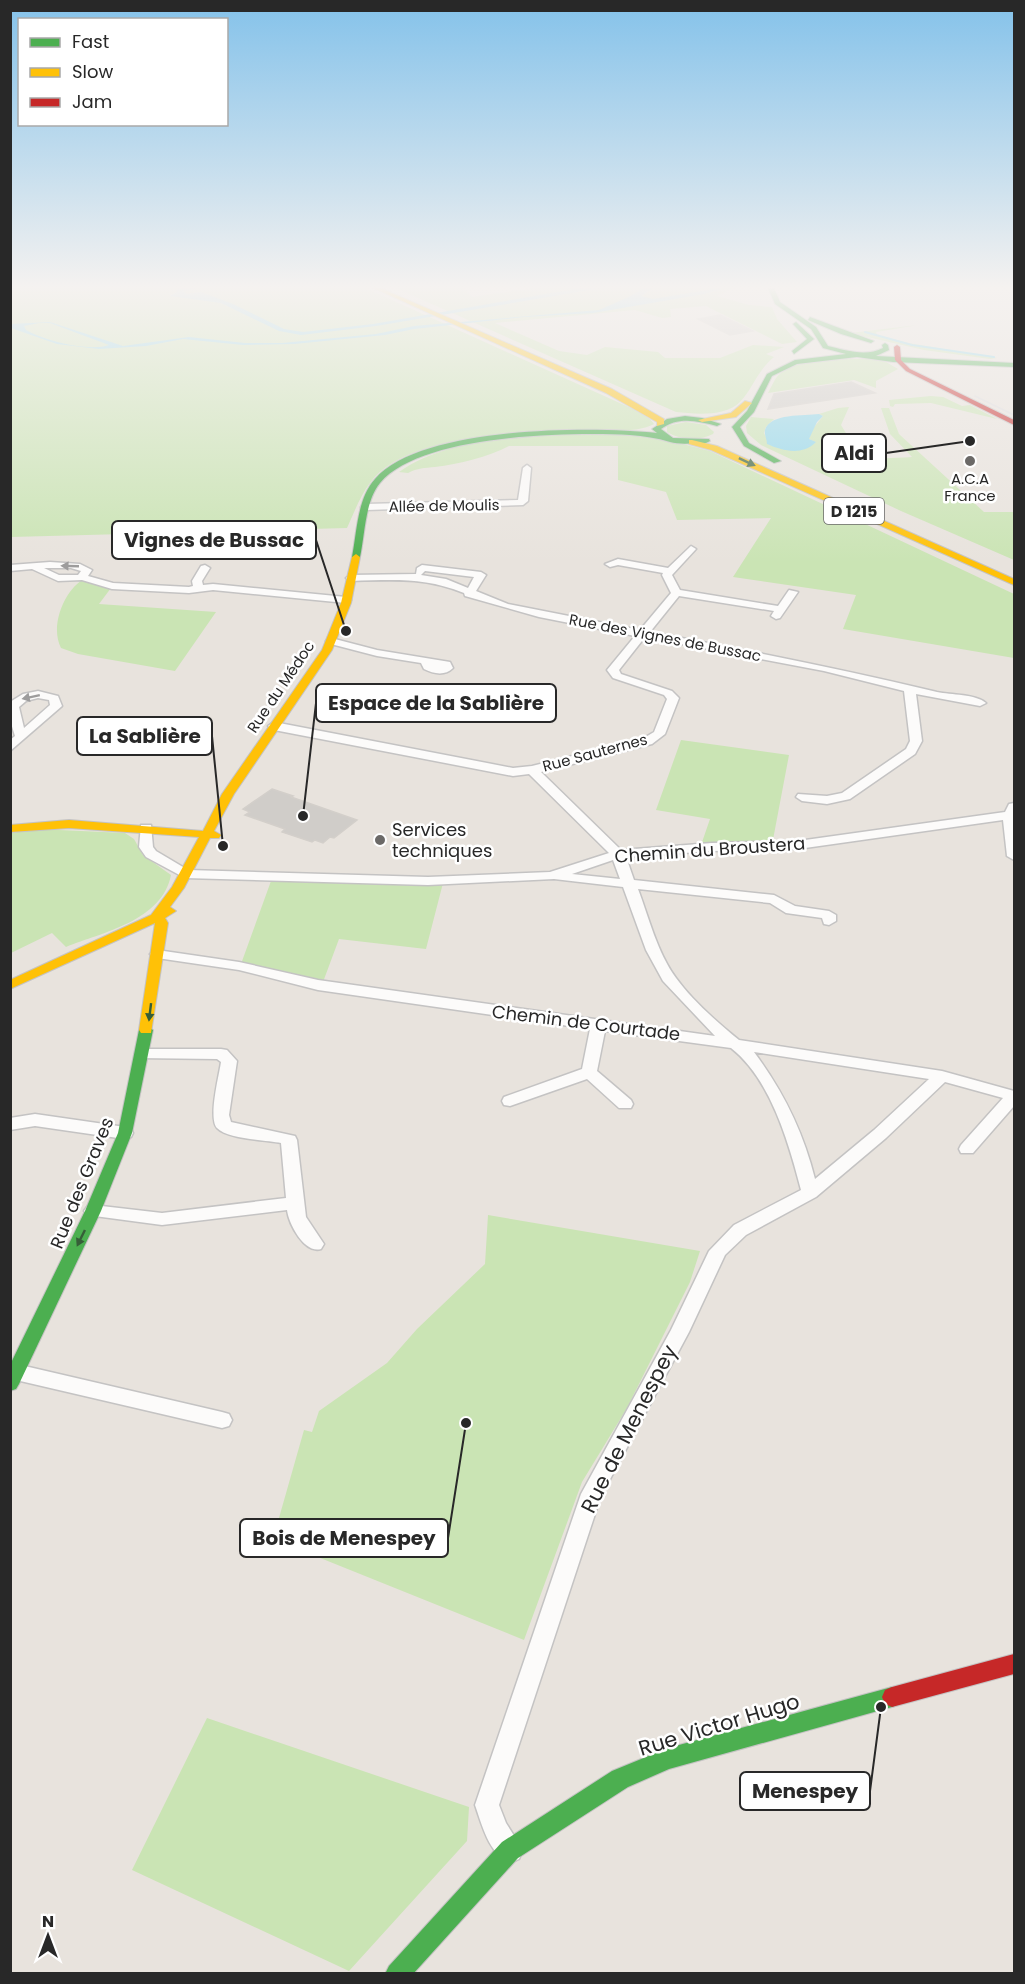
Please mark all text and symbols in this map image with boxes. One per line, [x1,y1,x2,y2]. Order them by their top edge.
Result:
legend [18,18,228,126]
text: Fast [72,29,109,54]
text: Slow [72,59,114,84]
text: Jam [72,89,112,114]
callout: Aldi [822,434,886,472]
text: Aldi [834,439,874,467]
marker: A.C.A France [963,454,977,468]
one-way arrow [738,458,755,467]
place label: A.C.A France [944,468,996,506]
street label: Allée de Moulis [388,494,500,517]
road number: D 1215 [824,498,884,524]
callout: Vignes de Bussac [112,521,316,559]
text: Vignes de Bussac [124,526,304,554]
one-way arrow [61,562,80,571]
street label: Rue des Vignes de Bussac [567,609,763,666]
street label: Rue du Médoc [242,637,319,737]
callout: Espace de la Sablière [316,684,556,722]
text: Espace de la Sablière [328,689,544,717]
one-way arrow [21,693,40,702]
callout: La Sablière [77,717,212,755]
text: La Sablière [89,722,201,750]
street label: Rue Sauternes [540,728,650,777]
place label: Services techniques [392,817,492,863]
street label: Chemin du Broustera [614,830,806,869]
marker: Services techniques [373,833,387,847]
street label: Chemin de Courtade [490,999,682,1046]
one-way arrow [145,1003,154,1022]
street label: Rue des Graves [44,1113,119,1252]
one-way arrow [76,1229,85,1246]
street label: Rue de Menespey [574,1340,684,1518]
callout: Bois de Menespey [240,1519,448,1557]
text: Bois de Menespey [252,1524,436,1552]
street label: Rue Victor Hugo [635,1686,803,1763]
callout: Menespey [740,1772,870,1810]
text: Menespey [752,1777,858,1805]
north arrow [18,1906,78,1966]
text: N [42,1910,54,1933]

